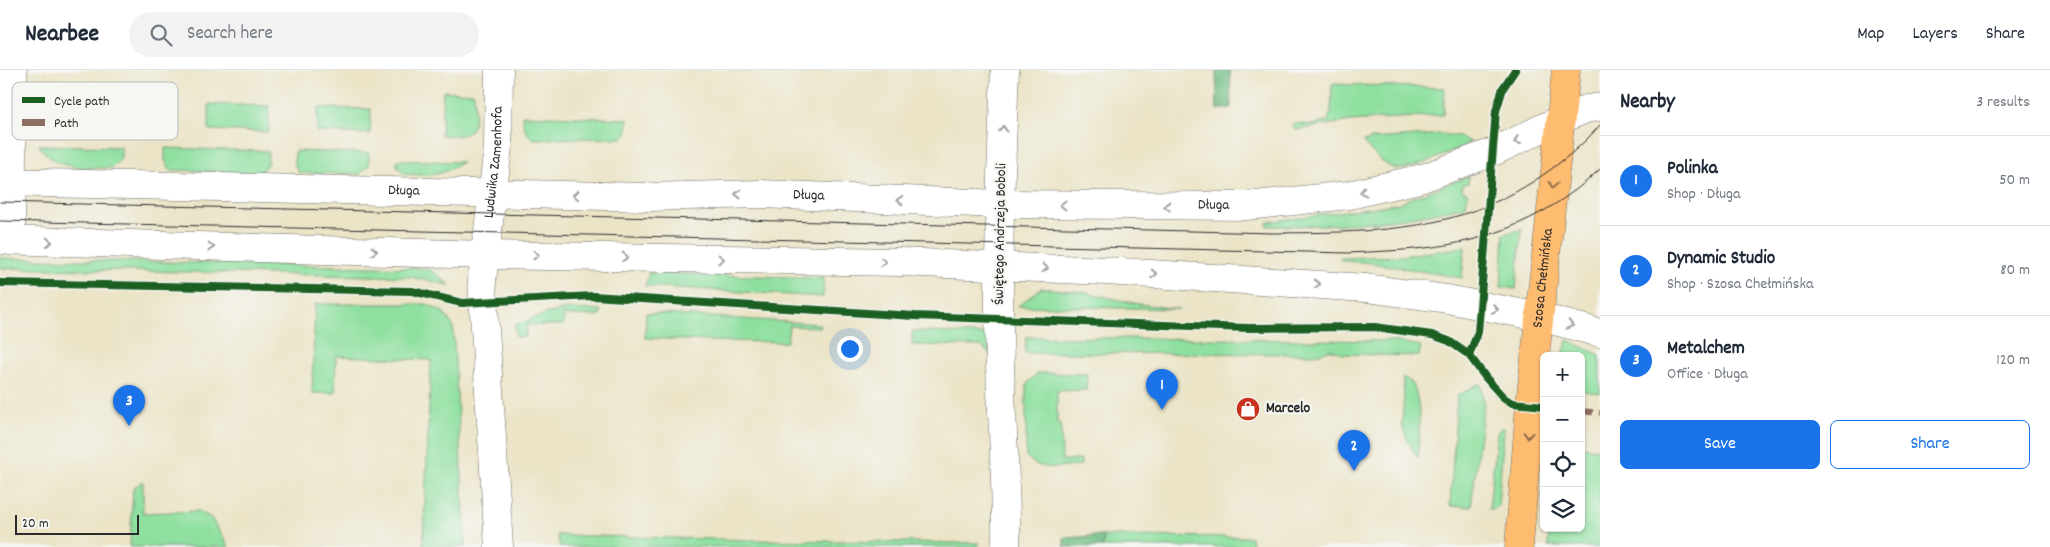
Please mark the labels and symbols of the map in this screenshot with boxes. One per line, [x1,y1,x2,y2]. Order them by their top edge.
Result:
legend [12,82,178,140]
text: Cycle path [54,92,110,112]
street label: Ludwika Zamenhofa [479,105,510,219]
text: Path [54,114,79,134]
one-way arrow [998,125,1008,133]
one-way arrow [1513,135,1522,145]
street label: Świętego Andrzeja Boboli [989,163,1013,305]
street label: Długa [388,180,421,203]
one-way arrow [1549,181,1559,190]
street label: Długa [792,184,826,208]
one-way arrow [1359,186,1368,197]
one-way arrow [734,189,742,199]
one-way arrow [571,190,579,201]
one-way arrow [896,195,904,205]
street label: Długa [1198,195,1230,217]
one-way arrow [1058,200,1066,210]
one-way arrow [1162,201,1170,211]
street label: Szosa Chełmińska [1527,226,1560,329]
one-way arrow [45,237,53,247]
one-way arrow [207,241,215,252]
one-way arrow [370,246,378,257]
one-way arrow [532,250,540,260]
one-way arrow [622,252,629,262]
one-way arrow [717,254,725,264]
one-way arrow [879,256,887,267]
one-way arrow [1042,262,1050,273]
one-way arrow [1151,269,1159,280]
one-way arrow [1313,279,1321,290]
one-way arrow [1490,303,1499,313]
one-way arrow [1565,319,1574,330]
your location [837,336,863,362]
pin: 1 [1146,369,1178,410]
pin: 3 [113,385,145,426]
shop icon: Marcelo [1235,396,1261,422]
place label: Marcelo [1266,398,1311,420]
pin: 2 [1338,430,1370,471]
one-way arrow [1523,432,1534,440]
scale bar [15,512,139,535]

